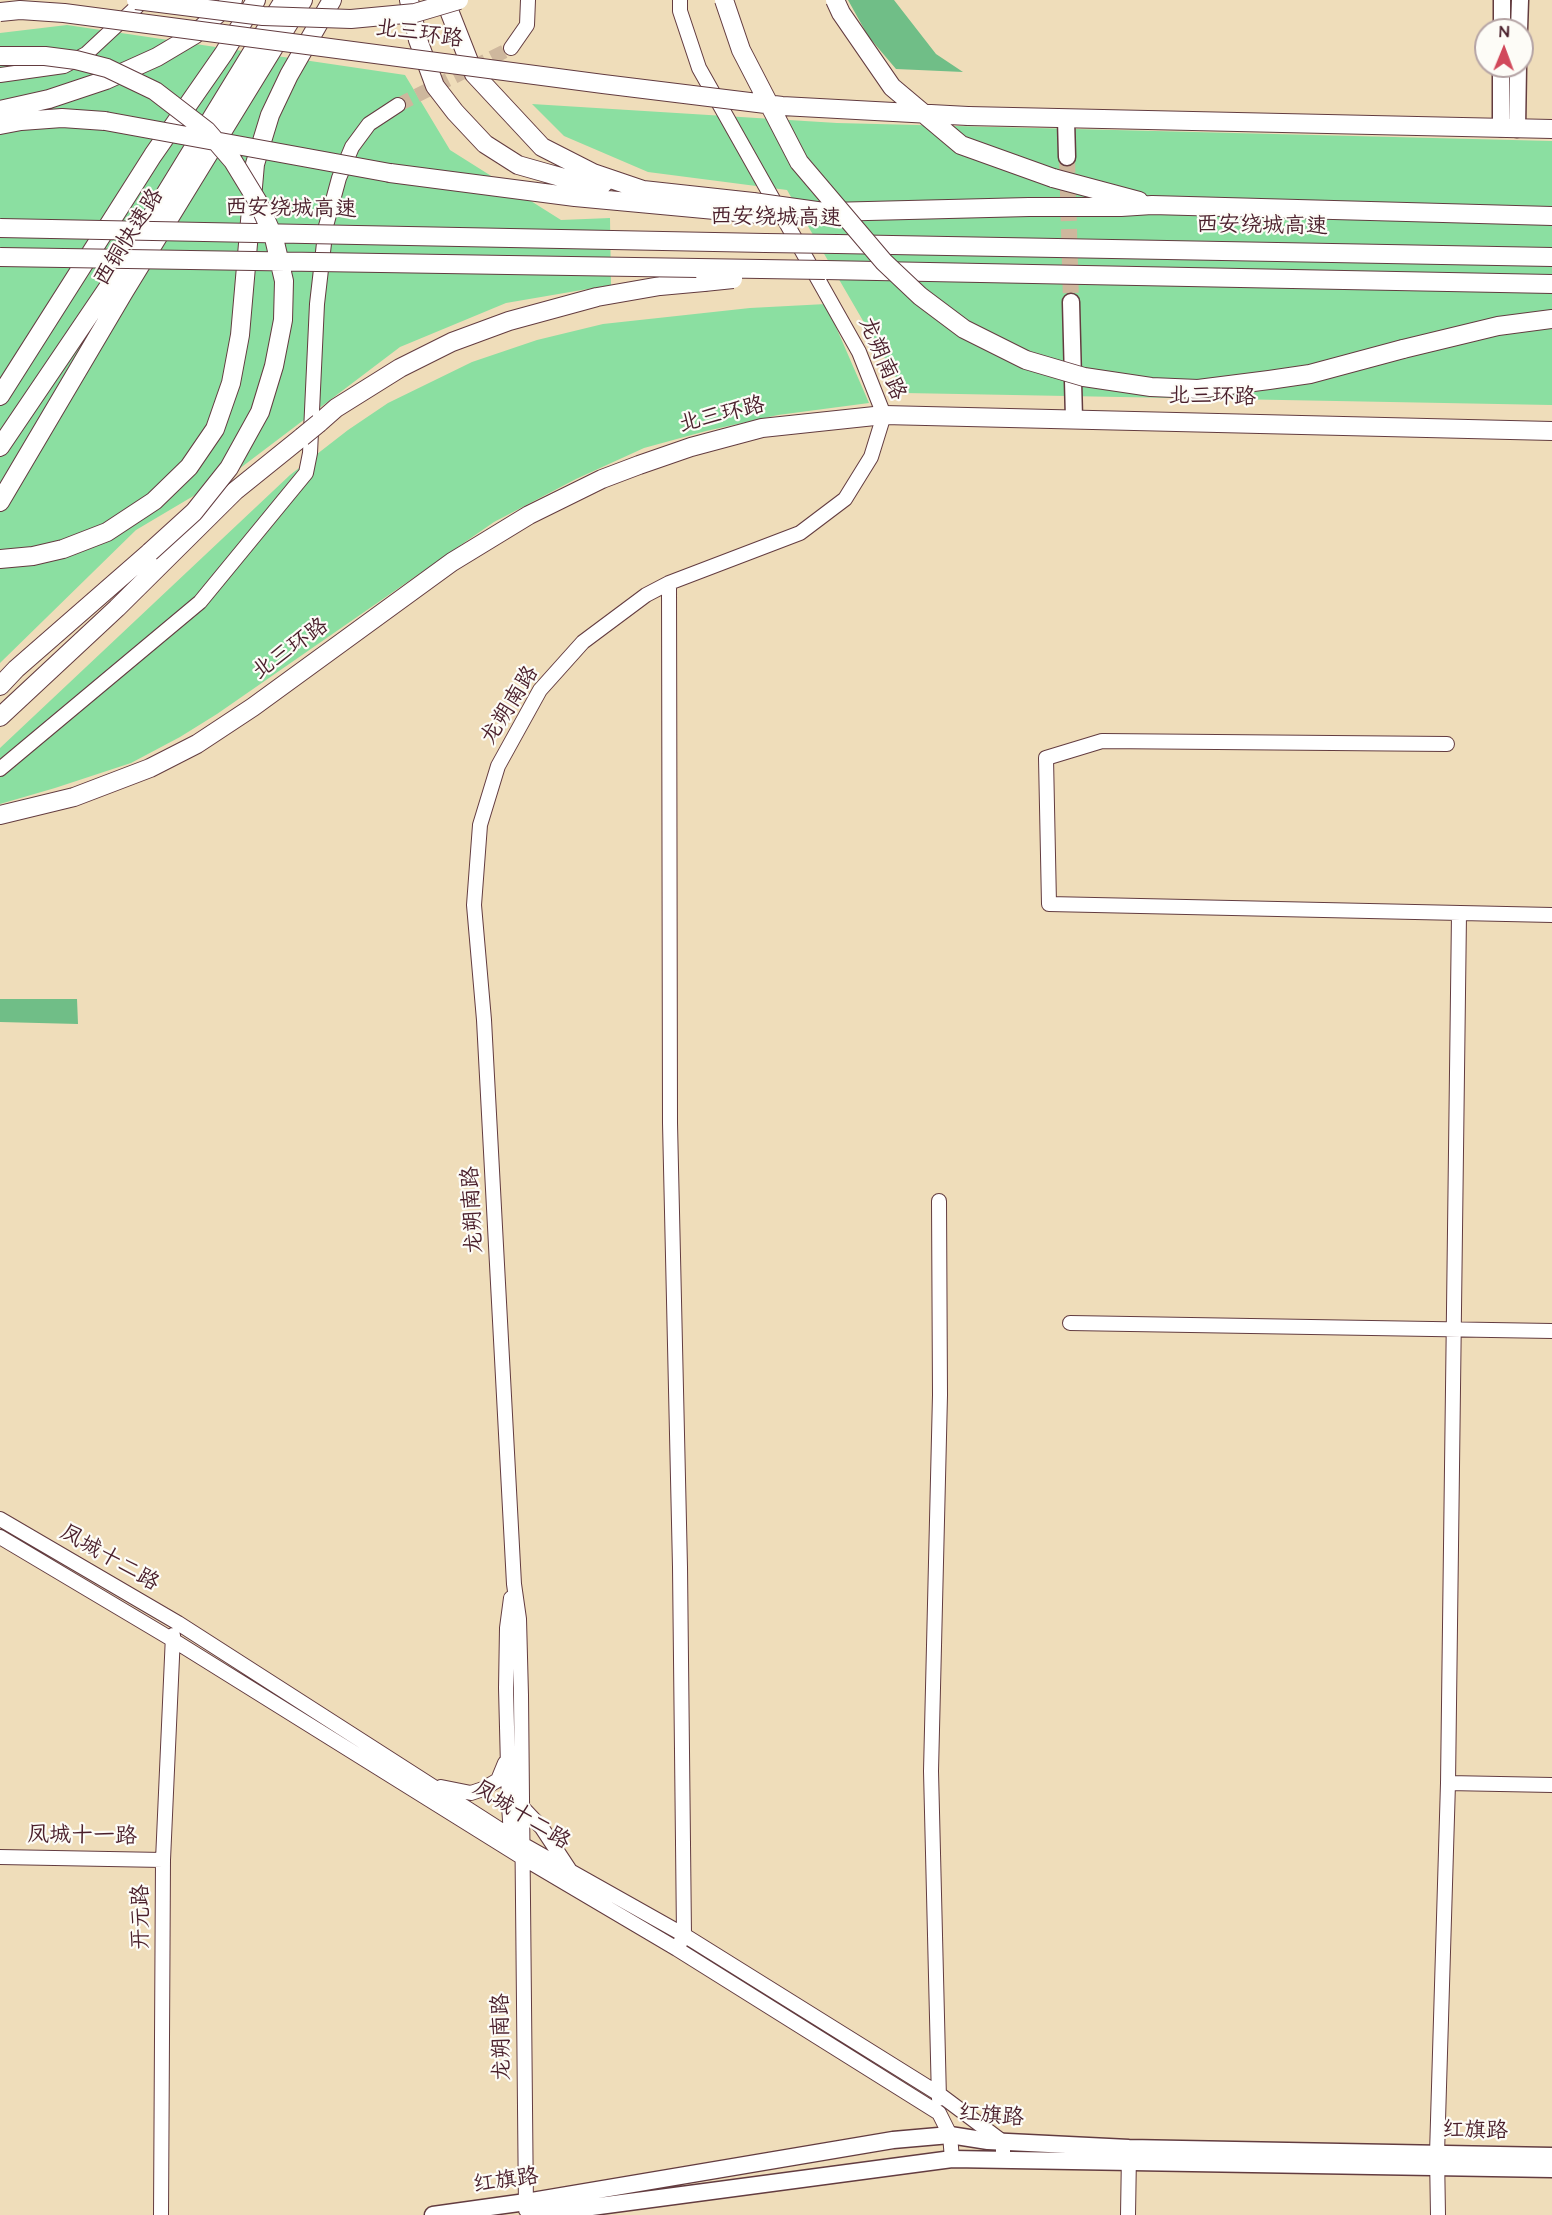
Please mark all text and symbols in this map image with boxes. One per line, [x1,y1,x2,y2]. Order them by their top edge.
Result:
street label: 北三环路 [374,16,464,54]
north arrow [1474,18,1534,78]
text: N [1499,21,1509,43]
street label: 西铜快速路 [90,184,170,292]
street label: 西安绕城高速 [225,196,357,224]
street label: 西安绕城高速 [710,205,842,233]
street label: 西安绕城高速 [1196,213,1328,241]
street label: 龙朔南路 [852,313,910,405]
street label: 北三环路 [1168,384,1256,412]
street label: 北三环路 [676,393,768,439]
street label: 北三环路 [248,613,334,687]
street label: 龙朔南路 [476,662,546,750]
street label: 龙朔南路 [459,1165,489,1255]
street label: 凤城十二路 [55,1520,163,1598]
street label: 凤城十二路 [467,1776,575,1856]
street label: 凤城十一路 [27,1823,137,1851]
street label: 开元路 [129,1884,155,1950]
street label: 龙朔南路 [489,1993,517,2081]
street label: 红旗路 [957,2101,1025,2133]
street label: 红旗路 [1442,2118,1508,2146]
street label: 红旗路 [471,2164,541,2200]

